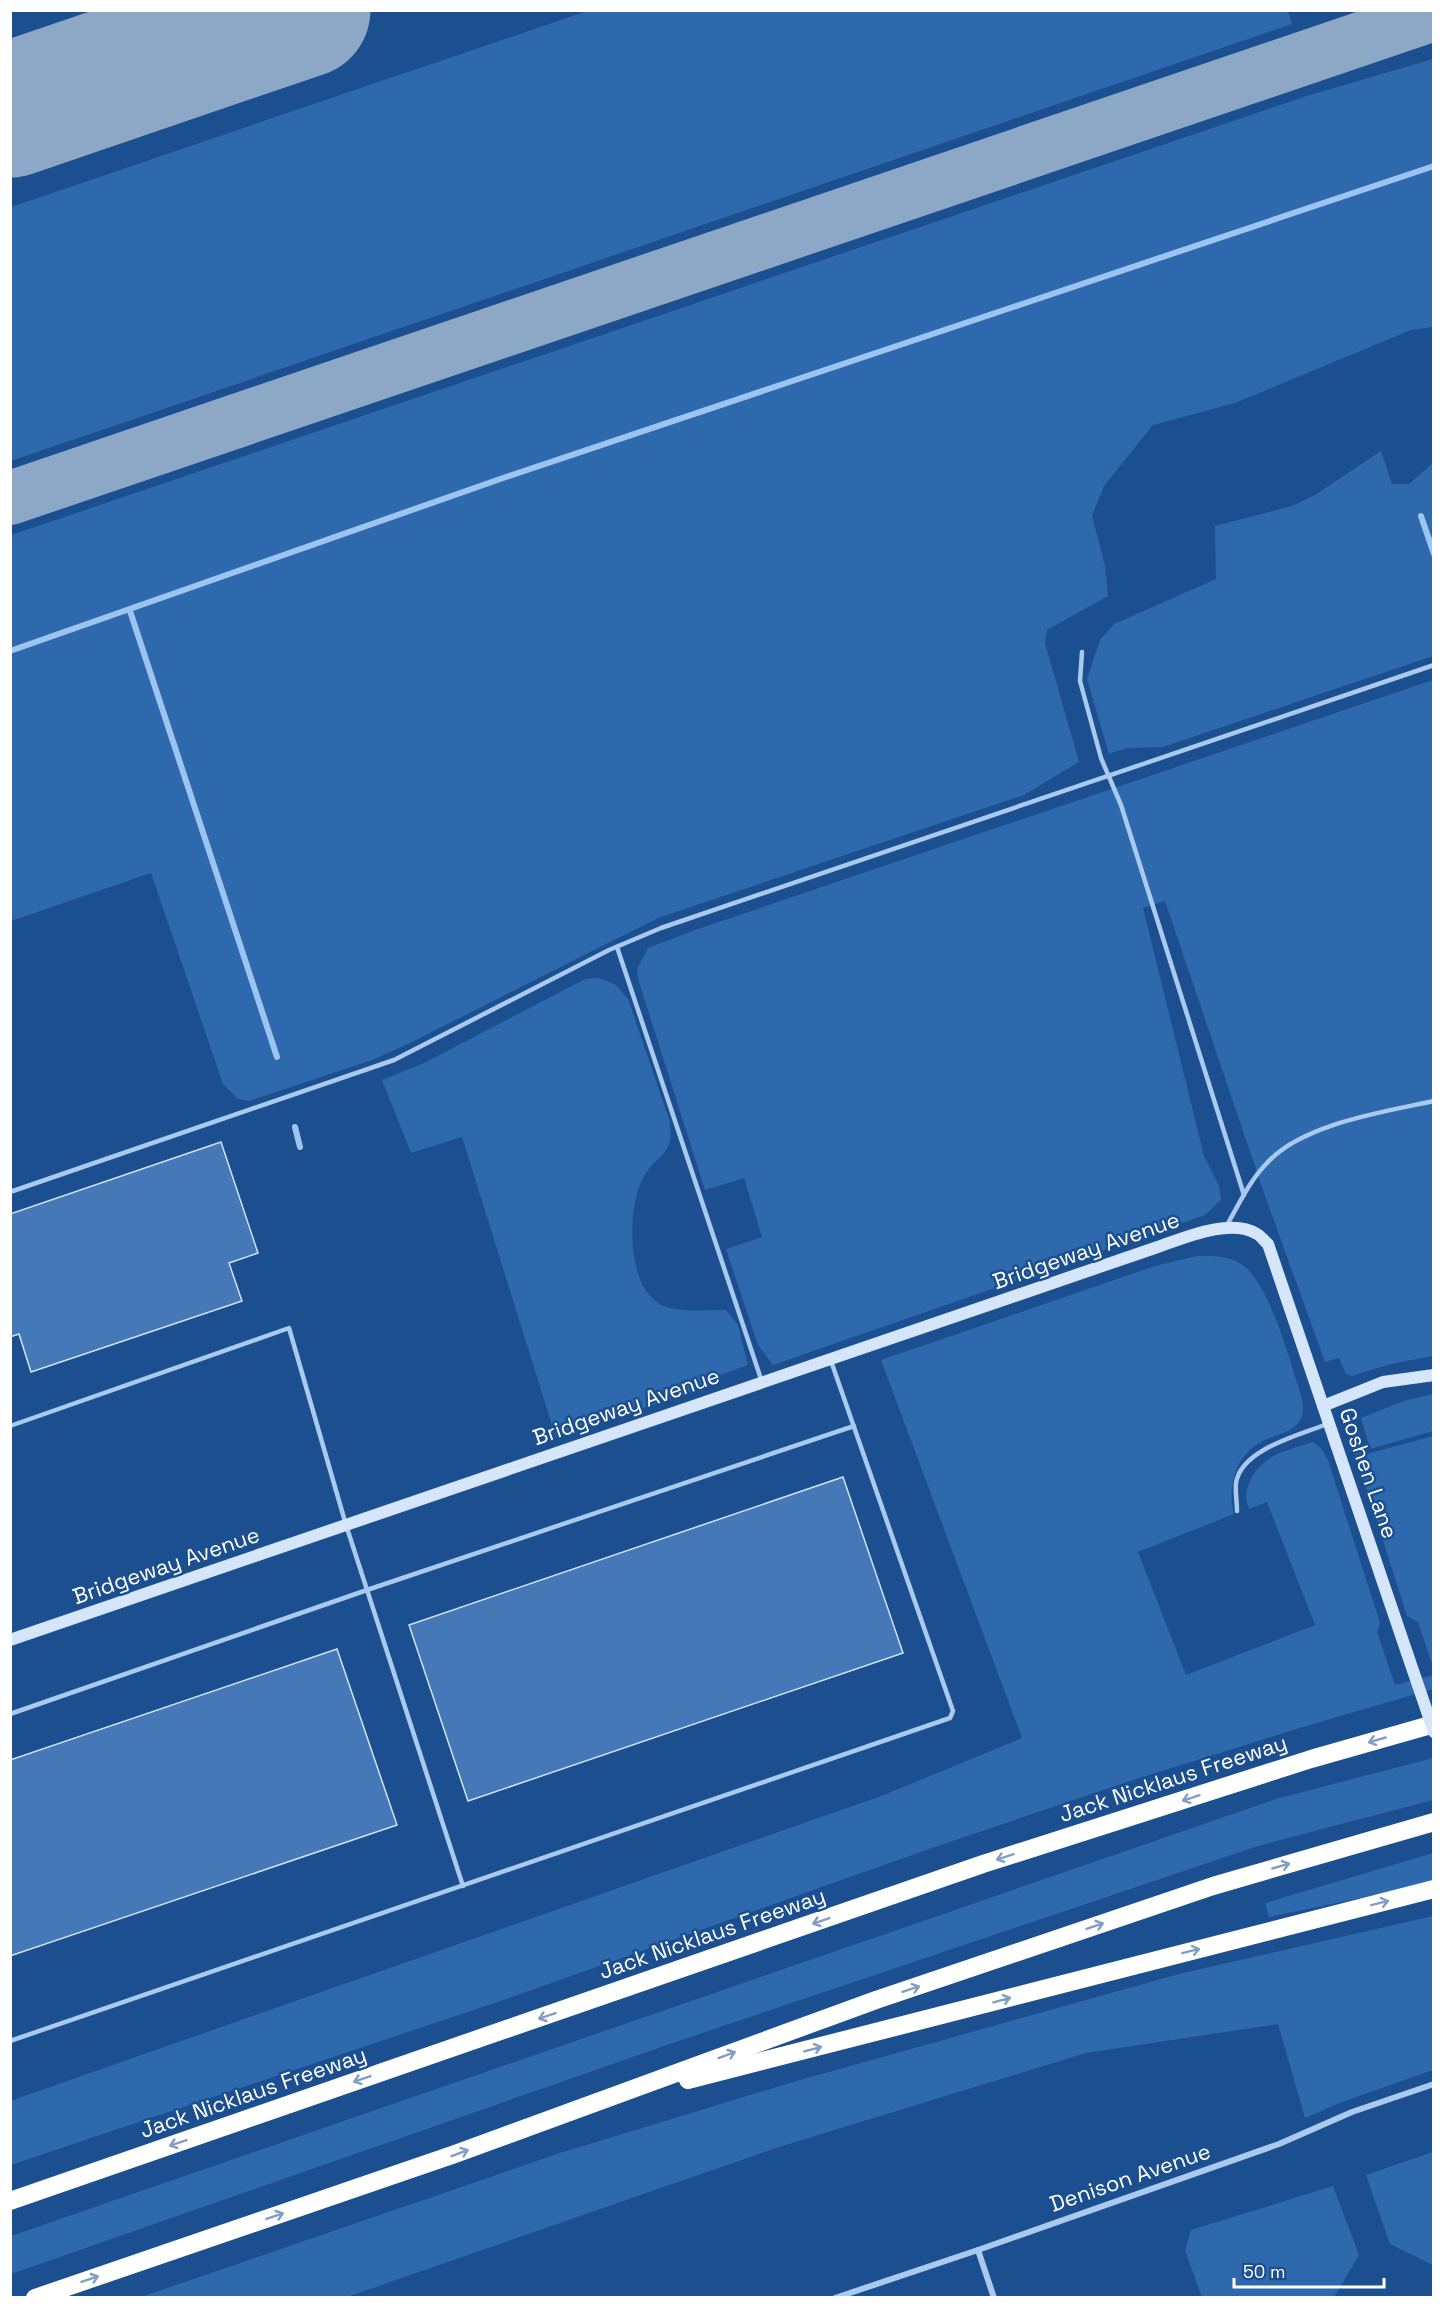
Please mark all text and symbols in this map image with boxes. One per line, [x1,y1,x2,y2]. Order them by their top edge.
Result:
street label: Bridgeway Avenue [989,1205,1183,1295]
street label: Bridgeway Avenue [529,1361,723,1451]
street label: Goshen Lane [1334,1404,1404,1542]
street label: Bridgeway Avenue [69,1520,263,1610]
street label: Jack Nicklaus Freeway [1056,1728,1290,1828]
one-way arrow [1368,1735,1387,1746]
one-way arrow [1182,1793,1201,1804]
one-way arrow [996,1852,1015,1863]
one-way arrow [1271,1860,1290,1872]
street label: Jack Nicklaus Freeway [595,1881,829,1985]
one-way arrow [1370,1896,1389,1908]
one-way arrow [812,1916,831,1927]
one-way arrow [1086,1920,1104,1931]
one-way arrow [1181,1945,1200,1956]
one-way arrow [901,1982,920,1993]
one-way arrow [992,1993,1011,2005]
one-way arrow [538,2011,557,2022]
street label: Jack Nicklaus Freeway [136,2040,370,2144]
one-way arrow [803,2043,822,2054]
one-way arrow [718,2049,736,2060]
one-way arrow [353,2075,372,2086]
street label: Denison Avenue [1046,2136,1214,2218]
one-way arrow [169,2139,188,2150]
one-way arrow [450,2146,468,2157]
one-way arrow [265,2209,284,2220]
scale bar [1234,2251,1384,2289]
text: 50 m [1243,2260,1285,2283]
one-way arrow [80,2272,99,2283]

